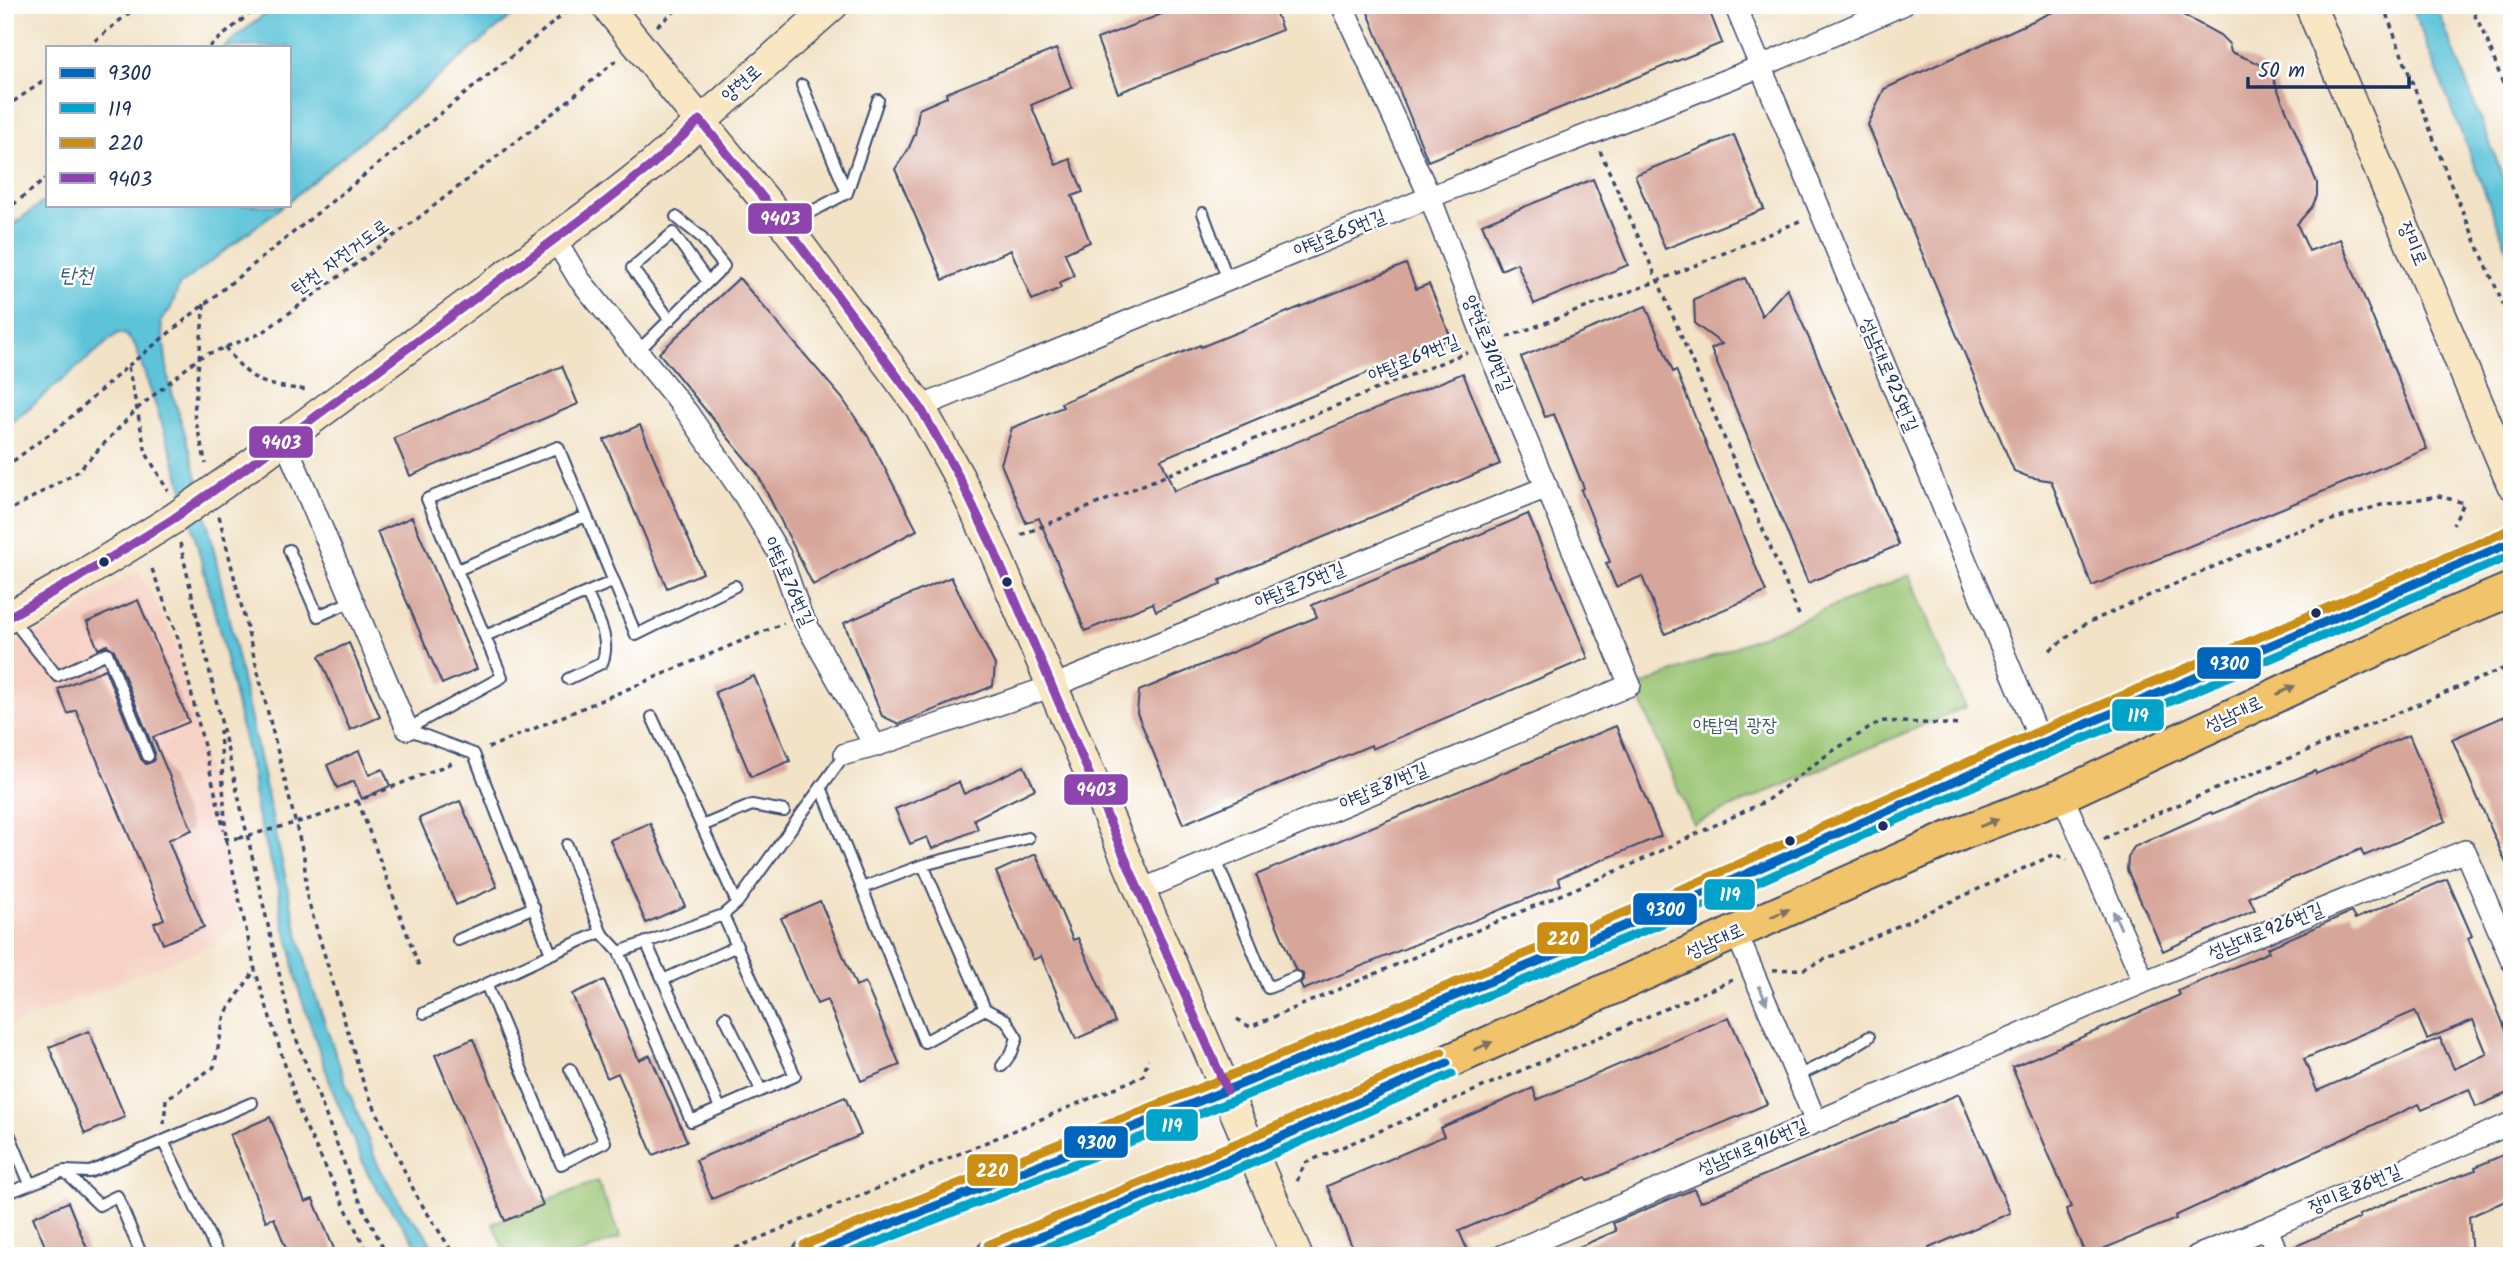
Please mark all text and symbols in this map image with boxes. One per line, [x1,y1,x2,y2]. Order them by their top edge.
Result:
legend [46,46,290,206]
scale bar [2248,46,2408,90]
text: 50 m [2258,55,2305,88]
text: 9300 [108,58,151,91]
street label: 양현로 [715,58,769,110]
text: 119 [108,94,131,127]
text: 220 [108,128,143,161]
text: 9403 [108,164,152,197]
line badge: 9403 [747,202,813,235]
street label: 야탑로65번길 [1289,202,1391,266]
text: 9403 [760,205,800,235]
street label: 탄천 자전거도로 [286,212,396,304]
street label: 장미로 [2389,217,2435,271]
water label: 탄천 [59,260,95,293]
street label: 양현로310번길 [1454,291,1520,397]
street label: 성남대로925번길 [1850,313,1926,437]
street label: 야탑로69번길 [1364,327,1464,391]
line badge: 9403 [248,425,314,459]
text: 9403 [261,429,301,459]
street label: 야탑로76번길 [755,532,821,632]
street label: 야탑로75번길 [1250,554,1350,618]
unlabelled marker [97,555,111,569]
unlabelled marker [1000,575,1014,589]
unlabelled marker [2309,606,2323,620]
line badge: 9300 [2196,646,2262,680]
text: 9300 [2209,650,2249,680]
one-way arrow [2276,685,2297,696]
street label: 성남대로 [2200,688,2268,742]
line badge: 119 [2111,698,2165,732]
text: 119 [2127,702,2149,732]
park label: 야탑역 광장 [1693,711,1777,741]
street label: 야탑로81번길 [1335,755,1433,819]
line badge: 9403 [1063,773,1129,806]
text: 9403 [1076,776,1116,806]
one-way arrow [1979,817,2000,828]
unlabelled marker [1876,819,1890,833]
unlabelled marker [1783,834,1797,848]
line badge: 119 [1703,878,1756,911]
text: 119 [1719,881,1741,911]
line badge: 9300 [1632,892,1698,926]
street label: 성남대로926번길 [2204,895,2328,969]
text: 9300 [1645,896,1685,926]
one-way arrow [1770,907,1791,918]
one-way arrow [2111,910,2123,930]
street label: 성남대로 [1681,916,1749,968]
line badge: 220 [1536,921,1589,955]
text: 220 [1547,925,1579,955]
one-way arrow [1757,985,1768,1006]
one-way arrow [1473,1040,1494,1051]
line badge: 119 [1145,1108,1199,1142]
street label: 성남대로916번길 [1693,1111,1813,1185]
text: 119 [1161,1112,1183,1142]
line badge: 9300 [1063,1125,1129,1159]
text: 9300 [1076,1129,1116,1159]
line badge: 220 [966,1153,1019,1187]
text: 220 [976,1157,1008,1187]
street label: 장미로86번길 [2304,1157,2406,1223]

